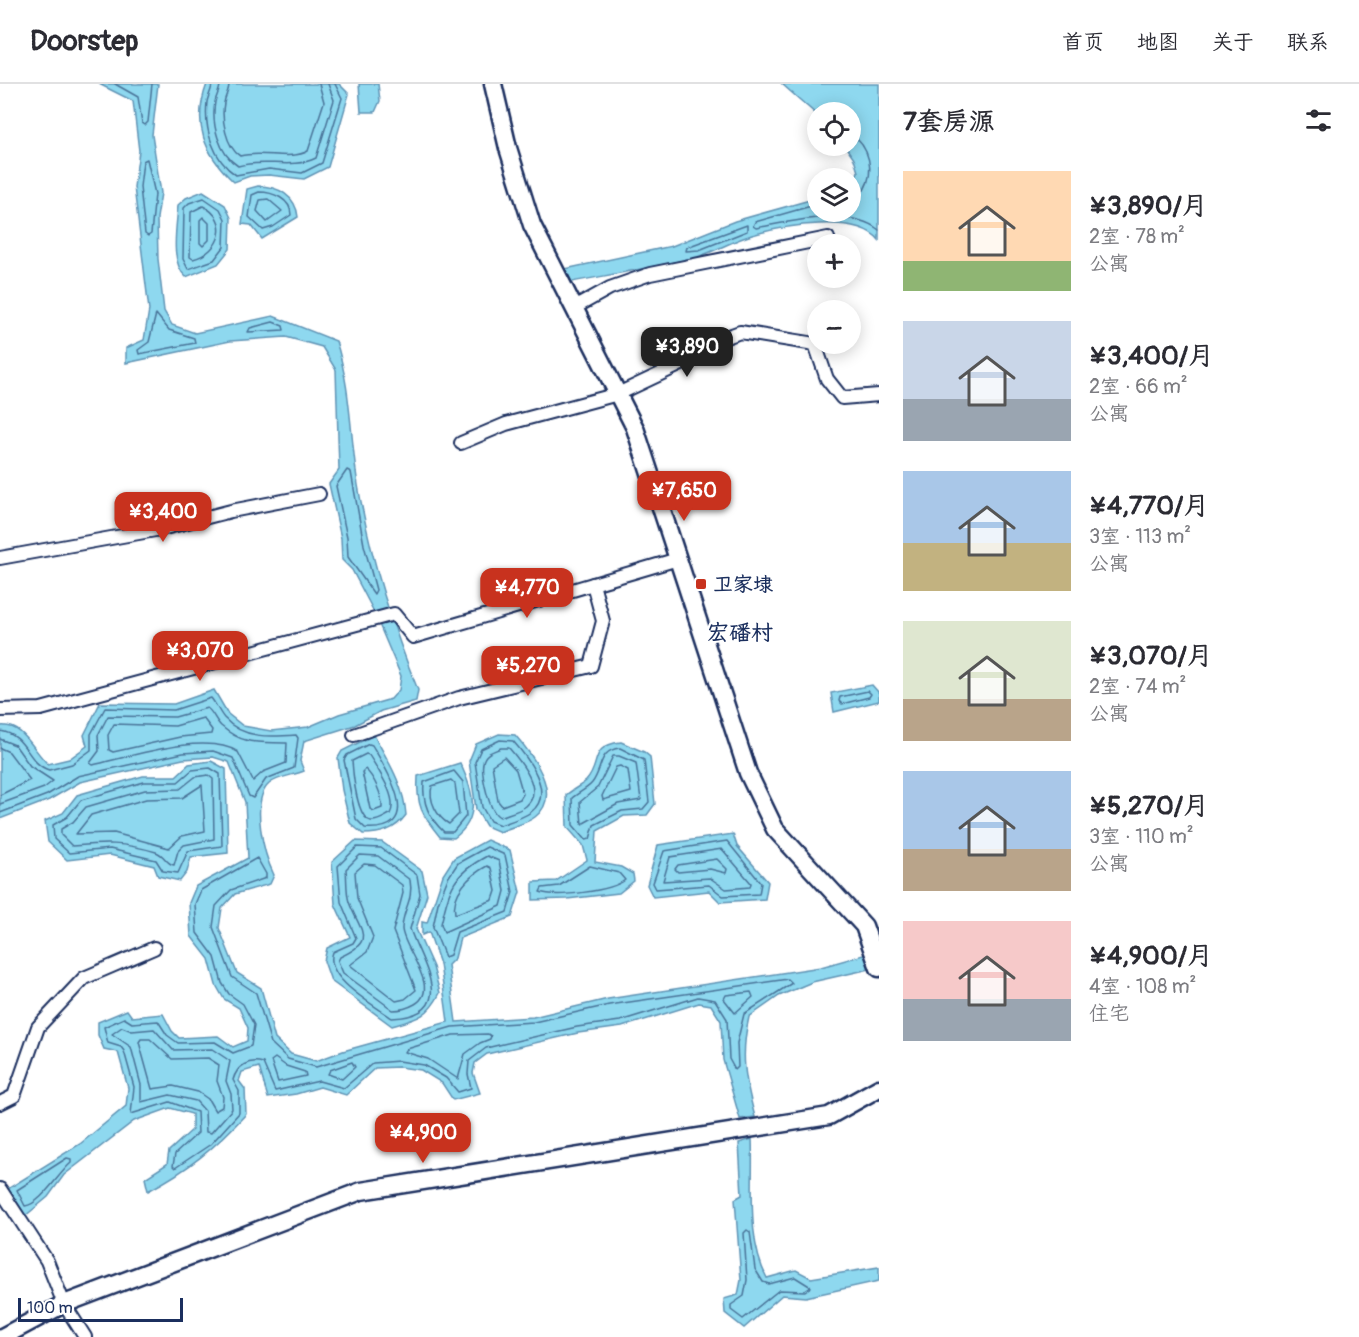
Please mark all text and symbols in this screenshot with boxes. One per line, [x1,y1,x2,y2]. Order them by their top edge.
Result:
text: Doorstep [30,24,138,59]
text: 首页 [1062,29,1104,56]
text: 地图 [1137,29,1179,56]
text: 关于 [1212,29,1254,56]
text: 联系 [1287,29,1329,56]
map controls [807,102,861,354]
button: locate [807,102,861,156]
icon: filters [1302,104,1335,137]
text: 7套房源 [903,106,995,138]
button: layers [807,168,861,222]
text: ¥3,890/月 [1089,190,1208,222]
icon: home [951,195,1023,267]
text: 2室 · 78 m² [1089,224,1185,249]
button: + [807,234,861,288]
text: 公寓 [1089,251,1129,276]
button: − [807,300,861,354]
pin: ¥3,890 [638,327,736,378]
text: ¥3,890 [655,334,719,359]
text: ¥3,400/月 [1089,340,1214,372]
icon: home [951,345,1023,417]
text: 2室 · 66 m² [1089,374,1188,399]
text: 公寓 [1089,401,1129,426]
pin: ¥7,650 [635,471,733,522]
text: ¥7,650 [651,478,717,503]
text: ¥4,770/月 [1089,490,1209,522]
pin: ¥3,400 [114,492,212,543]
icon: home [951,495,1023,567]
text: ¥3,400 [128,499,198,524]
text: 3室 · 113 m² [1089,524,1191,549]
text: 公寓 [1089,551,1129,576]
pin: ¥4,770 [478,568,576,619]
place label: 卫家埭 [713,572,773,597]
text: ¥4,770 [494,575,560,600]
marker: 卫家埭 [694,577,708,591]
district label: 宏磻村 [707,619,773,647]
pin: ¥3,070 [151,631,249,682]
text: ¥3,070 [166,638,234,663]
text: ¥3,070/月 [1089,640,1213,672]
icon: home [951,645,1023,717]
pin: ¥5,270 [479,646,577,697]
text: ¥5,270 [495,653,561,678]
text: 2室 · 74 m² [1089,674,1186,699]
text: 公寓 [1089,701,1129,726]
text: ¥5,270/月 [1089,790,1209,822]
icon: home [951,795,1023,867]
text: 3室 · 110 m² [1089,824,1194,849]
text: 公寓 [1089,851,1129,876]
text: ¥4,900/月 [1089,940,1213,972]
icon: home [951,945,1023,1017]
text: 4室 · 108 m² [1089,974,1196,999]
text: 住宅 [1089,1001,1129,1026]
pin: ¥4,900 [374,1113,472,1164]
text: ¥4,900 [389,1120,457,1145]
scale bar [18,1295,183,1322]
text: 100 m [27,1298,73,1318]

